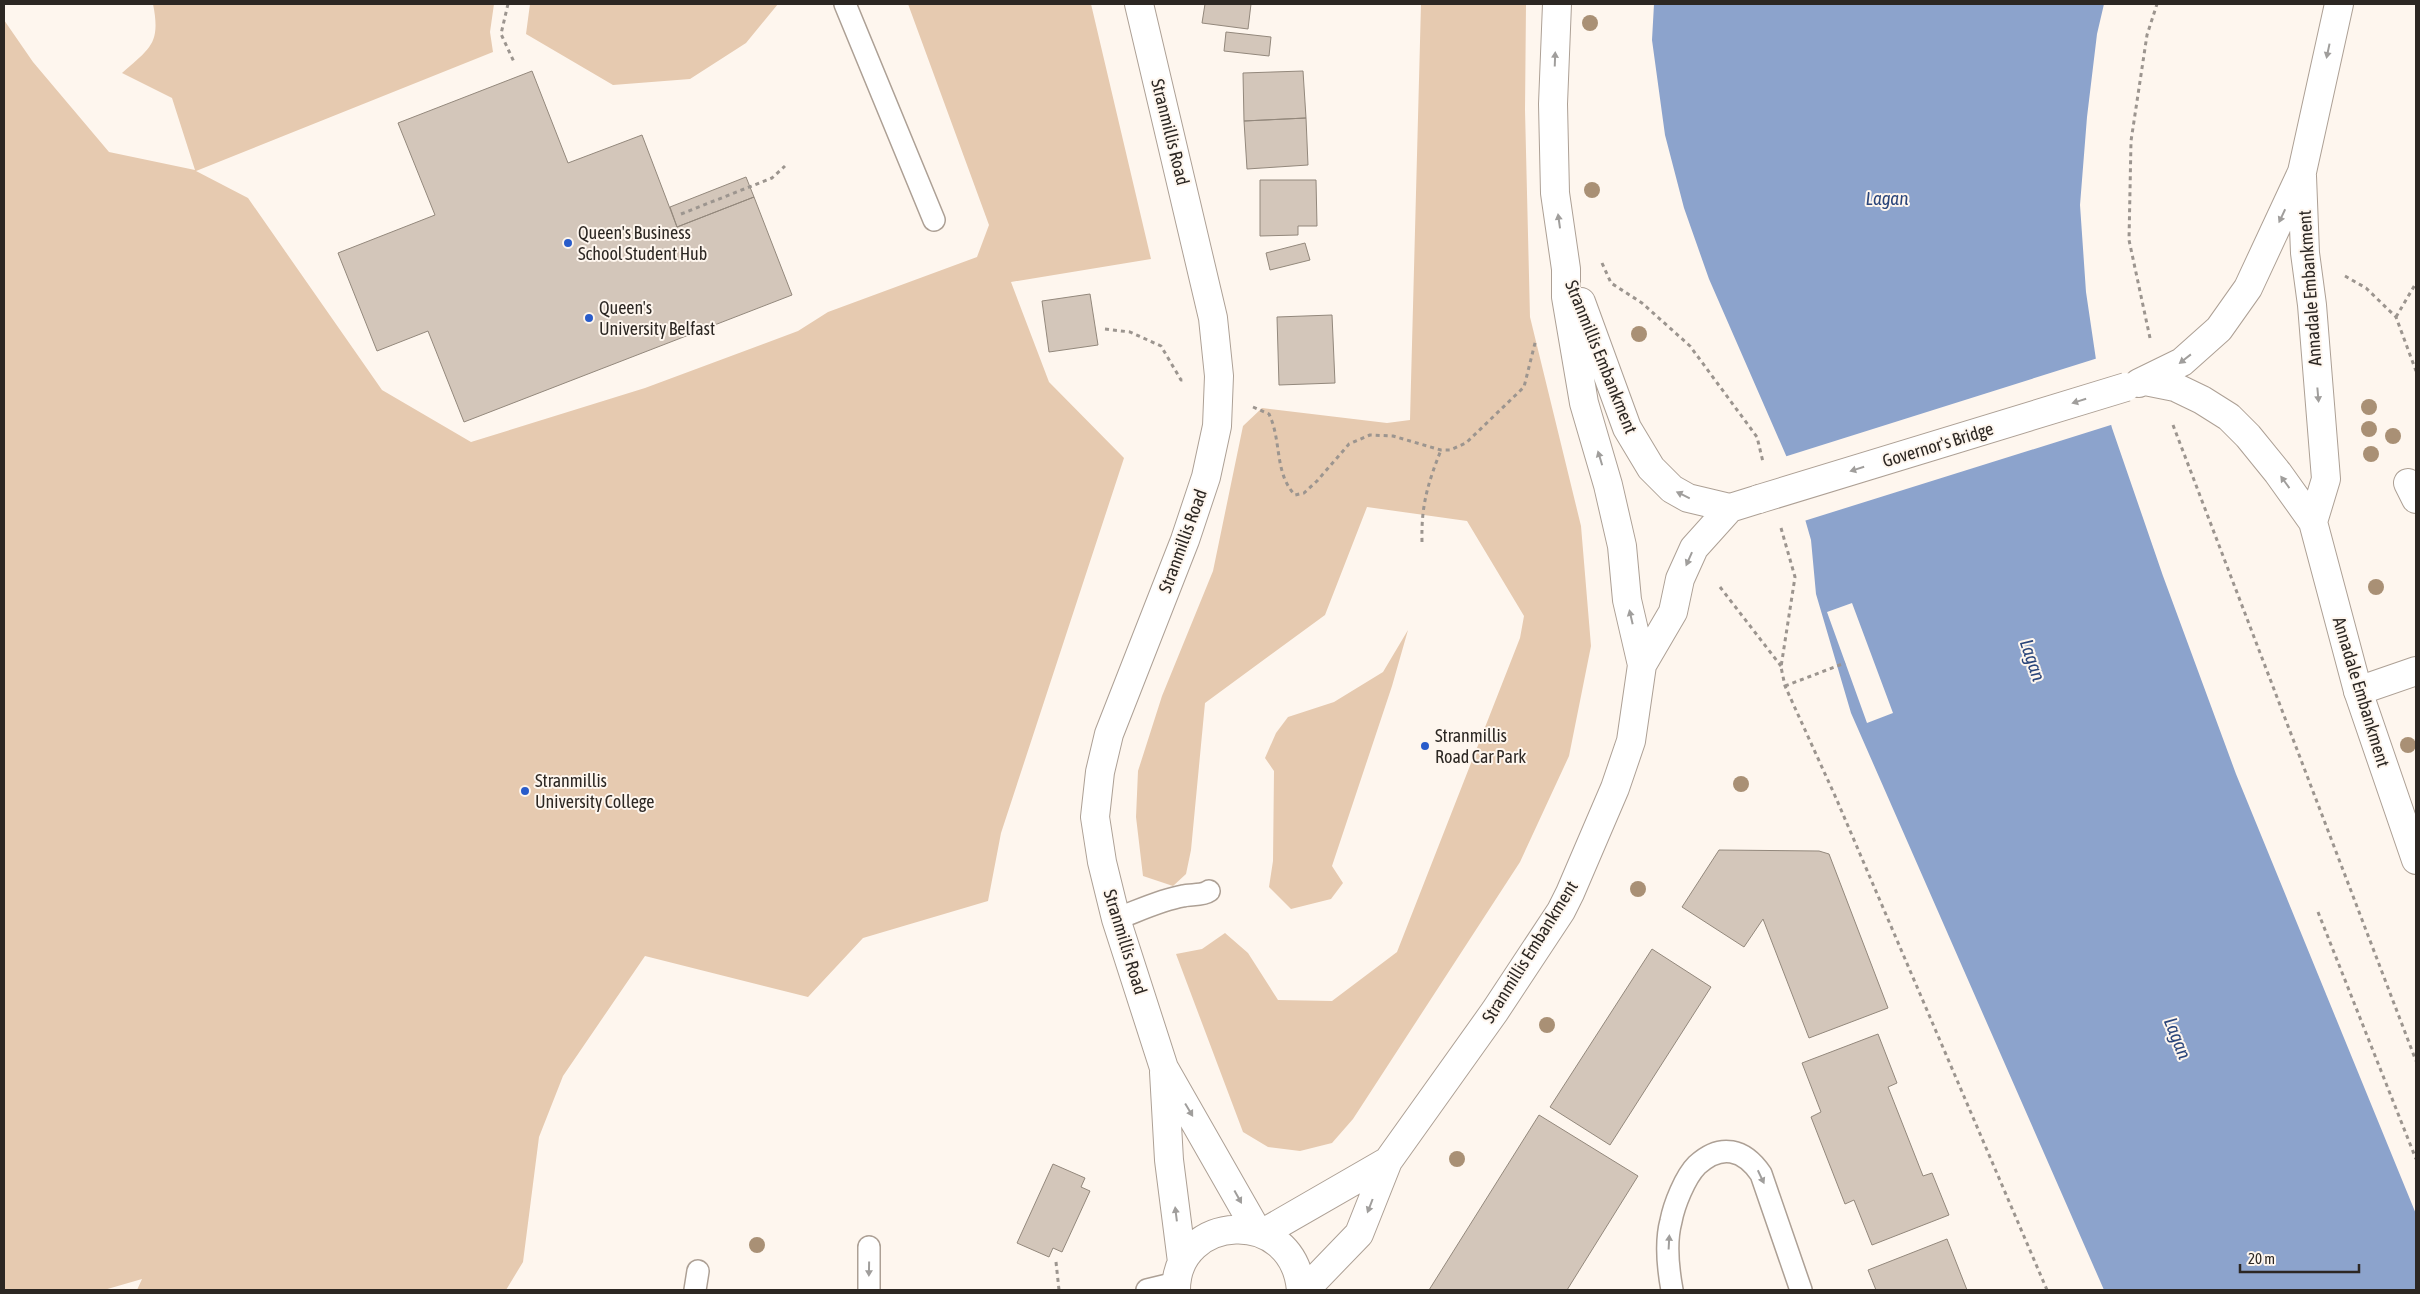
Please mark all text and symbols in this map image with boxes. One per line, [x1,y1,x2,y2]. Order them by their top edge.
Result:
one-way arrow [2324,44,2332,59]
one-way arrow [1551,50,1559,66]
street label: Stranmillis Road [1147,77,1194,187]
water label: Lagan [1866,187,1908,209]
one-way arrow [2277,209,2285,223]
street label: Annadale Embankment [2294,209,2325,367]
one-way arrow [1554,212,1562,228]
place label: Queen's Business School Student Hub [578,222,707,264]
marker: Queen's Business School Student Hub [562,237,574,249]
street label: Stranmillis Embankment [1561,277,1642,437]
place label: Queen's University Belfast [599,297,715,339]
marker: Queen's University Belfast [583,312,595,324]
one-way arrow [2178,354,2192,364]
one-way arrow [2314,387,2322,403]
one-way arrow [2072,398,2087,406]
street label: Governor's Bridge [1880,418,1996,471]
one-way arrow [1596,450,1604,465]
one-way arrow [1849,466,1864,474]
one-way arrow [2279,476,2290,489]
street label: Stranmillis Road [1154,486,1211,596]
one-way arrow [1676,491,1690,499]
one-way arrow [1685,552,1693,566]
one-way arrow [1627,610,1635,625]
street label: Annadale Embankment [2329,614,2394,770]
water label: Lagan [2016,636,2050,684]
place label: Stranmillis Road Car Park [1435,725,1526,767]
marker: Stranmillis Road Car Park [1419,740,1431,752]
place label: Stranmillis University College [535,770,654,812]
marker: Stranmillis University College [519,785,531,797]
street label: Stranmillis Embankment [1477,877,1582,1027]
street label: Stranmillis Road [1100,887,1151,997]
water label: Lagan [2160,1014,2196,1062]
one-way arrow [1185,1103,1193,1117]
one-way arrow [1757,1170,1765,1184]
one-way arrow [1234,1190,1243,1203]
one-way arrow [1366,1199,1374,1214]
one-way arrow [1172,1206,1180,1222]
one-way arrow [1666,1234,1674,1250]
scale bar [2240,1242,2359,1274]
text: 20 m [2248,1250,2275,1267]
one-way arrow [865,1261,873,1277]

